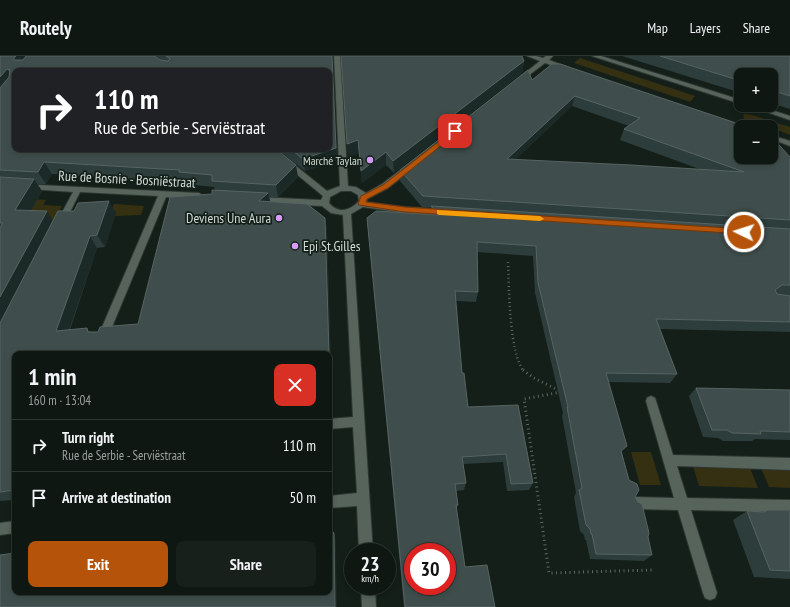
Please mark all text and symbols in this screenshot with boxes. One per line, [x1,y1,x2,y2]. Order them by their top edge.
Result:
text: Routely [20,16,72,40]
text: Map [647,19,668,37]
text: Layers [690,19,721,37]
text: Share [743,19,770,37]
map controls [734,68,778,164]
button: + [734,68,778,112]
text: 110 m [94,80,158,117]
icon: right [28,84,80,136]
pin [438,114,472,148]
text: Rue de Serbie - Serviëstraat [94,116,265,139]
icon: arrive [444,120,466,142]
button: − [734,120,778,164]
place label: Marché Taylan [303,153,362,168]
marker: Marché Taylan [365,155,375,165]
street label: Rue de Bosnie - Bosniëstraat [58,166,196,192]
place label: Deviens Une Aura [186,209,271,227]
position arrow [723,211,765,253]
marker: Deviens Une Aura [274,213,284,223]
place label: Epi St.Gilles [303,237,361,255]
marker: Epi St.Gilles [290,241,300,251]
text: 1 min [28,361,76,392]
button: close [274,364,316,406]
text: 160 m · 13:04 [28,392,91,409]
text: Turn right [62,428,114,447]
icon: right [28,435,50,457]
text: 110 m [283,436,316,455]
text: Rue de Serbie - Serviëstraat [62,447,186,464]
icon: arrive [28,487,50,509]
text: Arrive at destination [62,488,171,507]
text: 50 m [290,488,316,507]
button: Exit [28,541,168,587]
button: Share [176,541,316,587]
speed limit sign: 30 [404,543,456,595]
text: 23 [360,551,380,577]
text: km/h [361,572,379,585]

